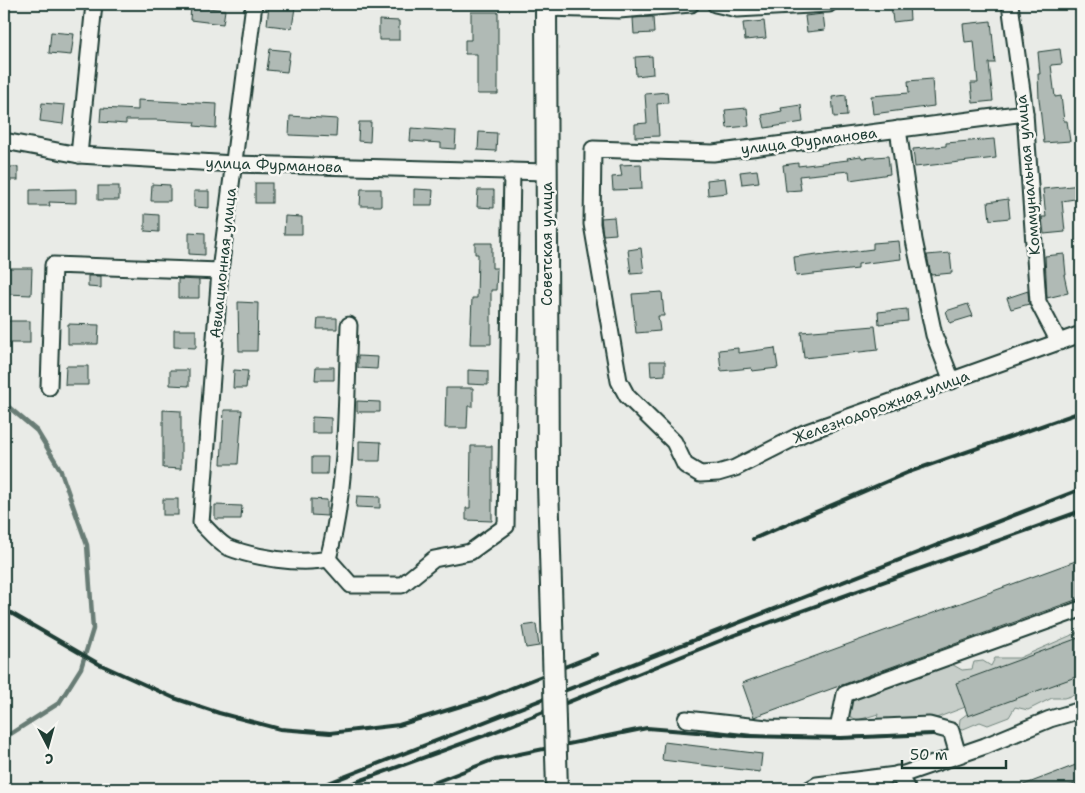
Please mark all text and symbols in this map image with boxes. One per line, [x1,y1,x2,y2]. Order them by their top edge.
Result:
street label: Коммунальная улица [1011,93,1045,256]
street label: улица Фурманова [740,123,879,159]
street label: улица Фурманова [205,153,343,177]
street label: Советская улица [537,181,557,306]
street label: Авиационная улица [205,186,241,339]
street label: Железнодорожная улица [790,366,973,448]
north arrow [22,720,72,770]
scale bar [902,738,1006,770]
text: 50 m [910,745,948,765]
text: С [44,750,55,768]

